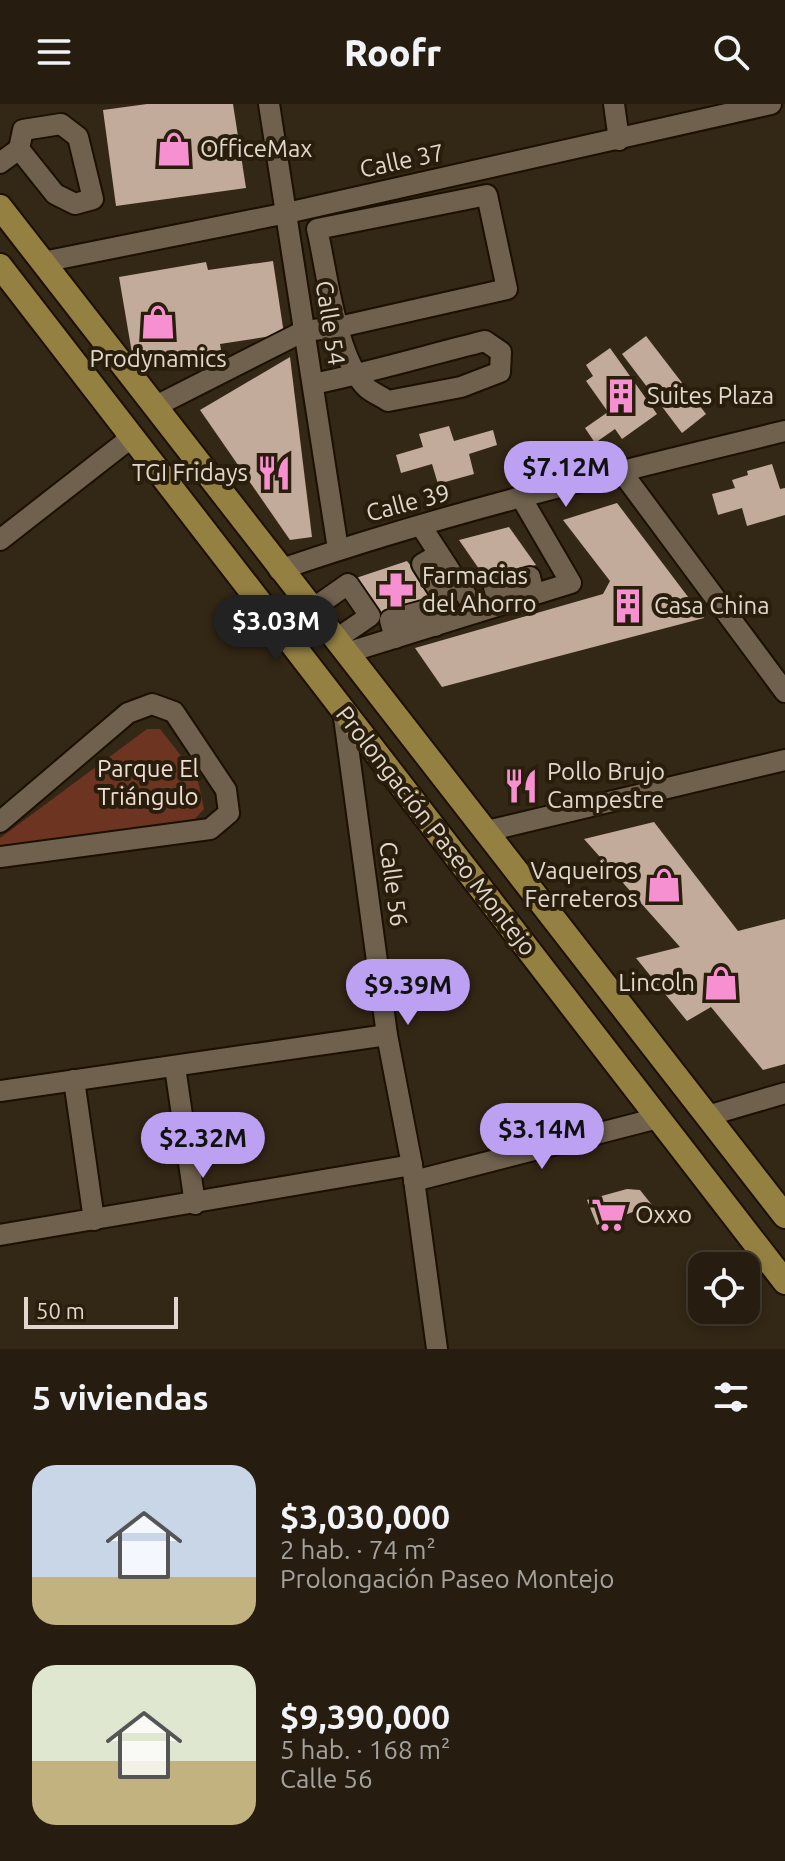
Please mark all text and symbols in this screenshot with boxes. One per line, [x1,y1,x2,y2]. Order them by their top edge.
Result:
icon: menu [32,30,76,74]
icon: search [709,30,753,74]
text: Roofr [344,32,441,73]
shop icon: OfficeMax [155,130,193,168]
place label: OfficeMax [200,135,312,162]
street label: Calle 37 [357,138,447,183]
street label: Calle 54 [310,279,351,367]
shop icon: Prodynamics [139,303,177,341]
place label: Prodynamics [89,345,227,372]
building icon: Suites Plaza [602,377,640,415]
place label: Suites Plaza [647,382,774,409]
pin: $7.12M [501,441,631,509]
text: $7.12M [522,452,610,481]
restaurant icon: TGI Fridays [255,454,293,492]
place label: TGI Fridays [132,459,248,486]
street label: Calle 39 [363,478,453,527]
place label: Farmacias del Ahorro [422,562,537,617]
pharmacy icon: Farmacias del Ahorro [377,571,415,609]
building icon: Casa China [609,587,647,625]
place label: Casa China [654,592,770,619]
pin: $3.03M [211,595,341,663]
text: $3.03M [232,606,320,635]
street label: Prolongación Paseo Montejo [331,701,542,961]
park label: Parque El Triángulo [97,755,199,810]
place label: Pollo Brujo Campestre [547,758,665,813]
restaurant icon: Pollo Brujo Campestre [502,767,540,805]
street label: Calle 56 [374,840,413,928]
place label: Vaqueiros Ferreteros [525,857,638,912]
shop icon: Vaqueiros Ferreteros [645,866,683,904]
pin: $9.39M [343,959,473,1027]
shop icon: Lincoln [702,964,740,1002]
place label: Lincoln [618,969,695,996]
text: $9.39M [364,970,452,999]
pin: $3.14M [477,1103,607,1171]
pin: $2.32M [138,1112,268,1180]
text: $3.14M [498,1114,586,1143]
text: $2.32M [159,1123,247,1152]
supermarket icon: Oxxo [590,1196,628,1234]
place label: Oxxo [635,1201,692,1228]
map controls [688,1252,760,1324]
button: locate [688,1252,760,1324]
scale bar [24,1293,178,1329]
text: 50 m [36,1298,85,1323]
icon: filters [709,1375,753,1419]
text: 5 viviendas [32,1378,208,1416]
icon: home [96,1497,192,1593]
text: $3,030,000 [280,1497,450,1535]
text: 2 hab. · 74 m² [280,1535,436,1564]
text: Prolongación Paseo Montejo [280,1564,614,1593]
icon: home [96,1697,192,1793]
text: $9,390,000 [280,1697,450,1735]
text: 5 hab. · 168 m² [280,1735,450,1764]
text: Calle 56 [280,1764,373,1793]

